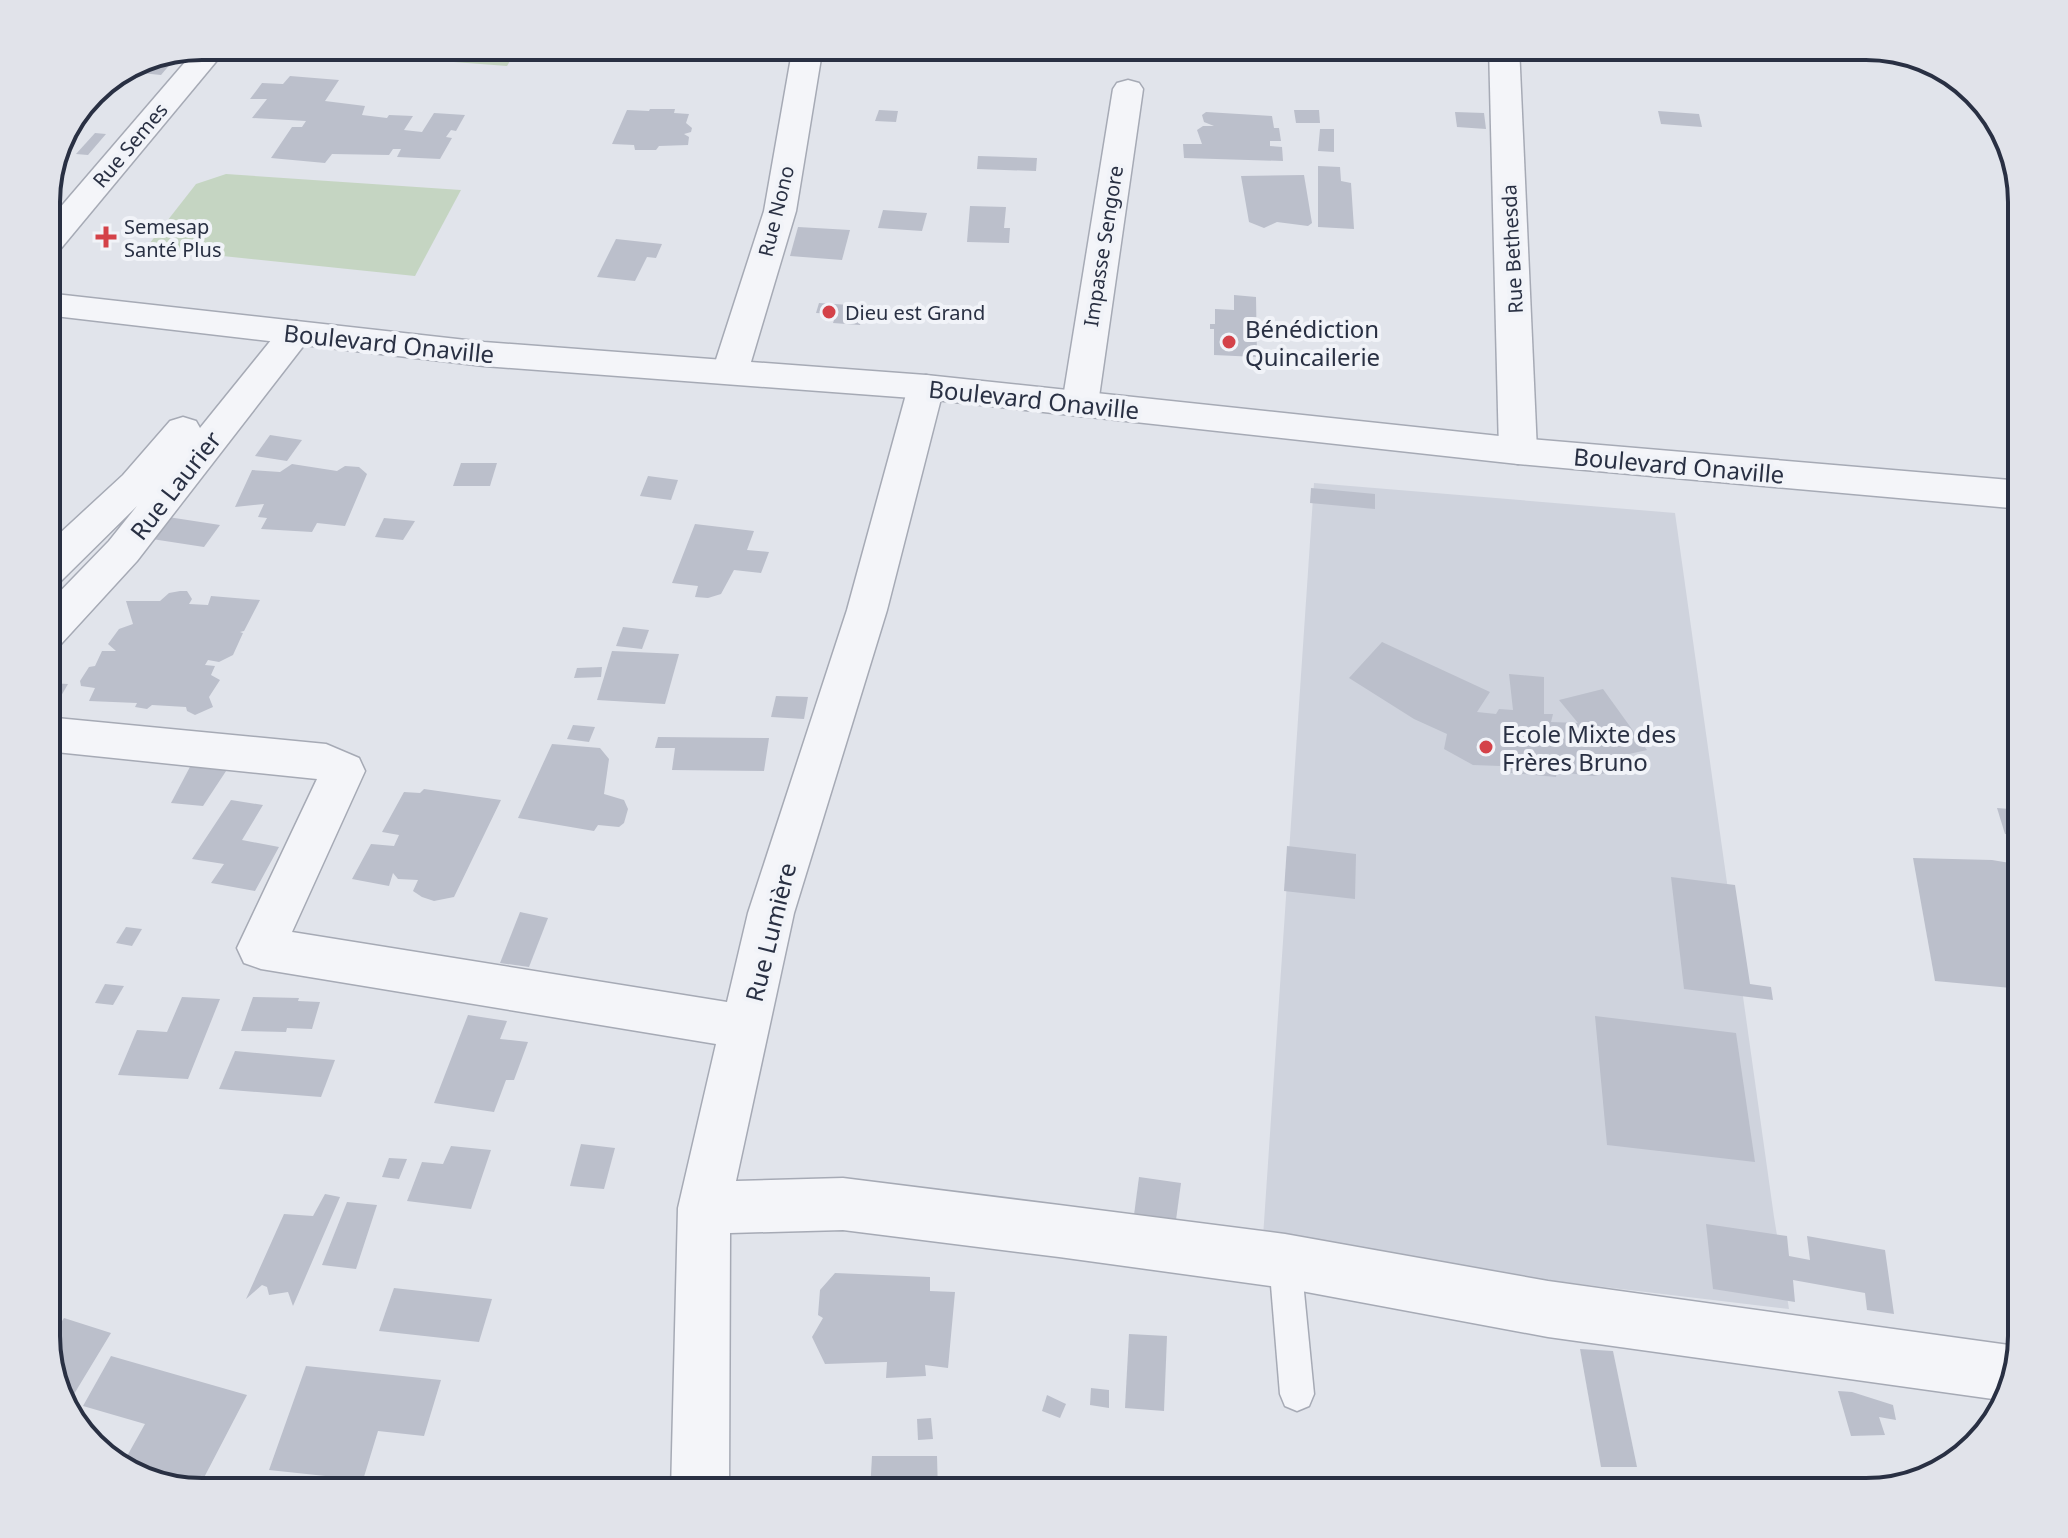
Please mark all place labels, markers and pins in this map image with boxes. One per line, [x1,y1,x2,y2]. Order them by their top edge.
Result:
place label: Semesap Santé Plus [124,213,221,263]
marker: Semesap Santé Plus [95,226,117,248]
place label: Dieu est Grand [845,299,985,326]
marker: Dieu est Grand [820,303,838,321]
place label: Bénédiction Quincailerie [1245,312,1380,373]
marker: Bénédiction Quincailerie [1220,333,1238,351]
place label: Ecole Mixte des Frères Bruno [1502,717,1676,778]
marker: Ecole Mixte des Frères Bruno [1477,738,1495,756]

